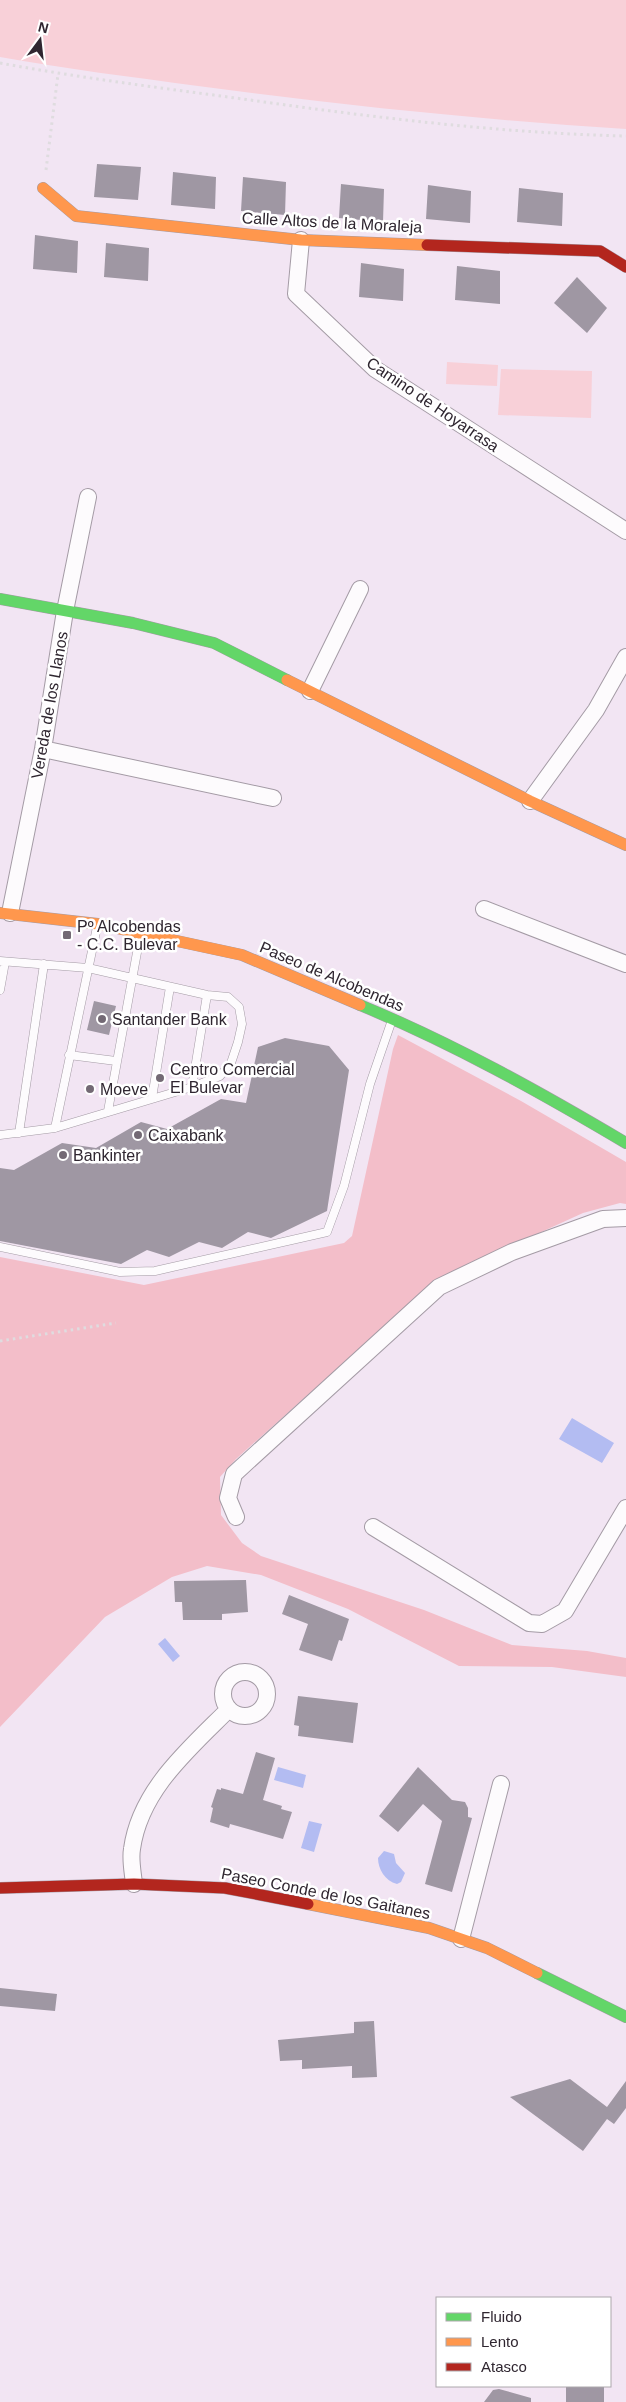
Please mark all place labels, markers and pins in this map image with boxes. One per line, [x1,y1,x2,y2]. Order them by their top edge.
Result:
place label: Pº Alcobendas - C.C. Bulevar [77,918,181,953]
marker: Pº Alcobendas - C.C. Bulevar [61,929,73,941]
place label: Santander Bank [112,1011,228,1028]
marker: Santander Bank [96,1013,108,1025]
place label: Centro Comercial El Bulevar [170,1061,294,1096]
marker: Centro Comercial El Bulevar [154,1072,166,1084]
place label: Moeve [100,1081,148,1098]
marker: Moeve [84,1083,96,1095]
place label: Caixabank [148,1127,225,1144]
marker: Caixabank [132,1129,144,1141]
place label: Bankinter [73,1147,141,1164]
marker: Bankinter [57,1149,69,1161]

